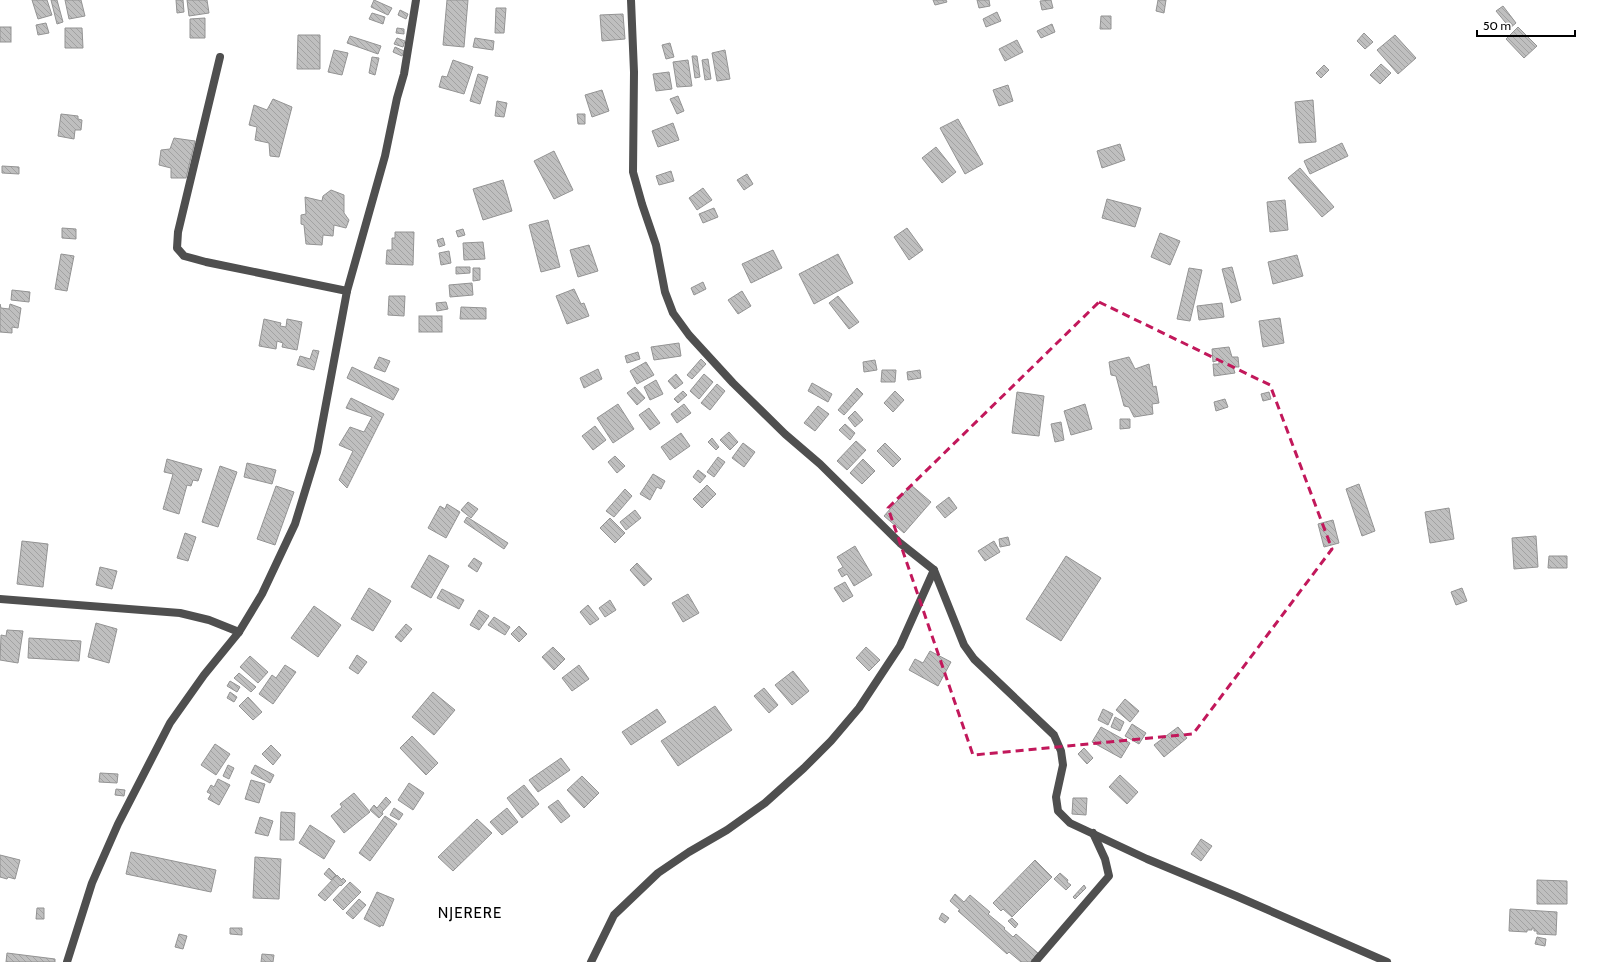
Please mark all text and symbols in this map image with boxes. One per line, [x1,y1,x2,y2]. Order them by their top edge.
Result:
scale bar [1477,12,1575,38]
text: 50 m [1483,18,1511,33]
district label: NJERERE [438,904,502,922]

